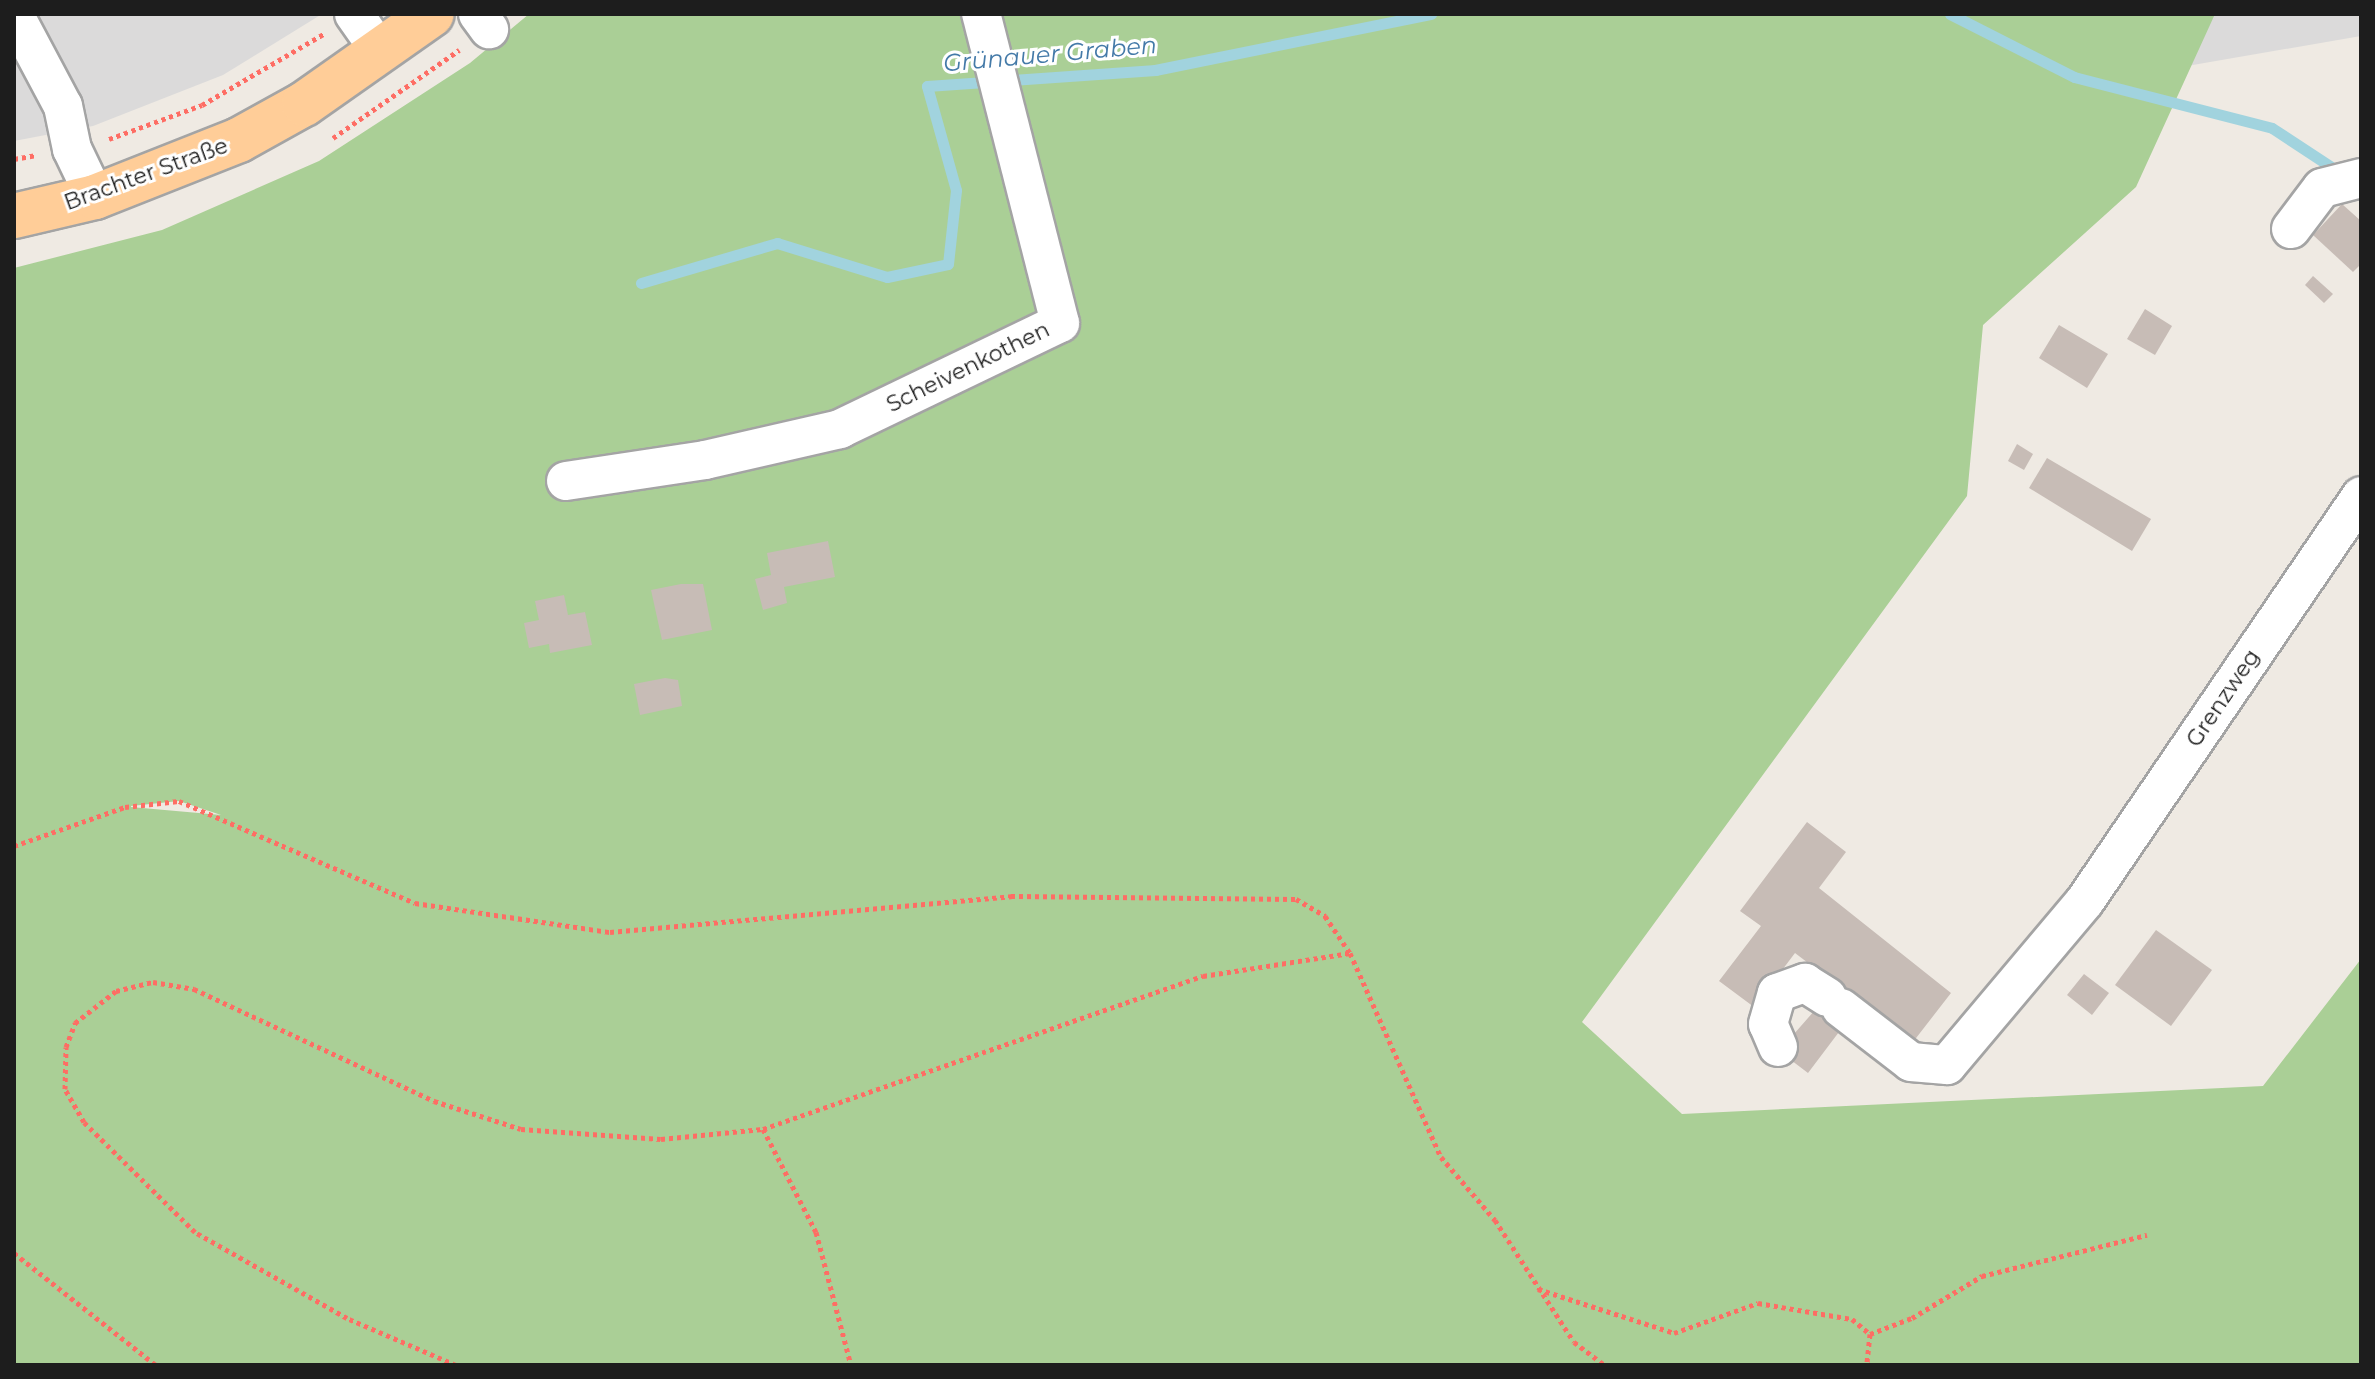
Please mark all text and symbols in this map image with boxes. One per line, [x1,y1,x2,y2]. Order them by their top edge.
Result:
water label: Grünauer Graben [942,30,1158,78]
street label: Brachter Straße [61,132,231,216]
street label: Scheivenkothen [882,316,1054,418]
street label: Grenzweg [2181,644,2265,752]

